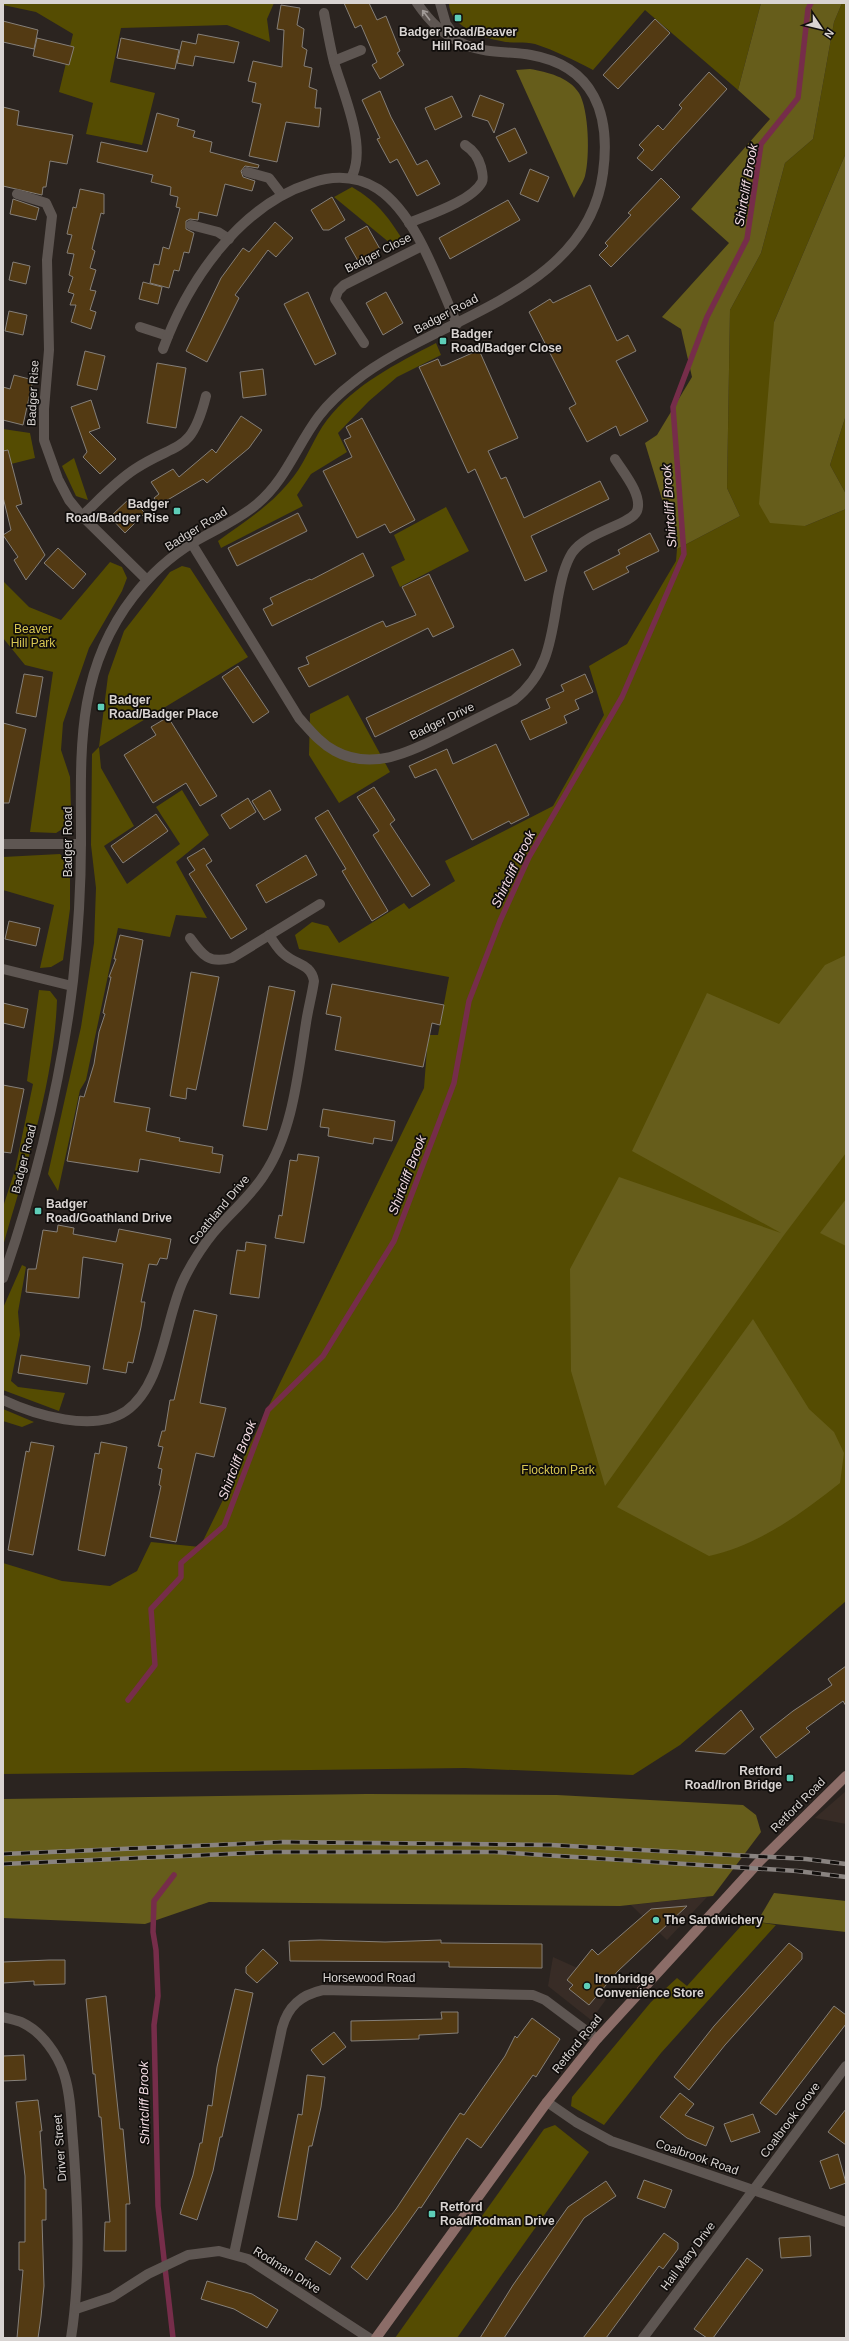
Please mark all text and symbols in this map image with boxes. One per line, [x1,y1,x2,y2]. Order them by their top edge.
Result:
north arrow [801,8,841,48]
one-way arrow [421,9,430,20]
marker: Badger Road/Beaver Hill Road [453,13,463,23]
place label: Badger Road/Beaver Hill Road [399,25,517,53]
text: N [822,27,836,40]
water label: Shirtcliff Brook [731,141,761,228]
street label: Badger Close [342,230,414,276]
street label: Badger Road [411,291,481,337]
place label: Badger Road/Badger Close [451,327,562,355]
marker: Badger Road/Badger Close [438,336,448,346]
street label: Badger Rise [24,359,42,426]
water label: Shirtcliff Brook [658,462,679,548]
place label: Badger Road/Badger Rise [66,497,169,525]
street label: Badger Road [162,504,230,554]
marker: Badger Road/Badger Rise [172,506,182,516]
park label: Beaver Hill Park [11,622,56,650]
place label: Badger Road/Badger Place [109,693,219,721]
street label: Badger Drive [407,699,477,743]
marker: Badger Road/Badger Place [96,702,106,712]
street label: Badger Road [61,807,75,877]
water label: Shirtcliff Brook [488,827,539,910]
street label: Badger Road [9,1123,39,1195]
water label: Shirtcliff Brook [385,1132,430,1217]
street label: Goathland Drive [186,1172,252,1248]
place label: Badger Road/Goathland Drive [46,1197,172,1225]
marker: Badger Road/Goathland Drive [33,1206,43,1216]
water label: Shirtcliff Brook [215,1417,260,1502]
park label: Flockton Park [521,1463,596,1477]
place label: Retford Road/Iron Bridge [685,1764,782,1792]
marker: Retford Road/Iron Bridge [785,1773,795,1783]
street label: Retford Road [768,1775,828,1835]
place label: The Sandwichery [664,1913,763,1927]
marker: The Sandwichery [651,1915,661,1925]
street label: Horsewood Road [323,1971,415,1985]
place label: Ironbridge Convenience Store [595,1972,704,2000]
marker: Ironbridge Convenience Store [582,1981,592,1991]
street label: Retford Road [549,2012,605,2076]
water label: Shirtcliff Brook [136,2059,152,2145]
street label: Coalbrook Grove [757,2079,823,2160]
street label: Driver Street [51,2113,69,2182]
street label: Coalbrook Road [654,2136,740,2178]
place label: Retford Road/Rodman Drive [440,2200,555,2228]
marker: Retford Road/Rodman Drive [427,2209,437,2219]
street label: Hail Mary Drive [658,2219,718,2293]
street label: Rodman Drive [251,2244,324,2296]

